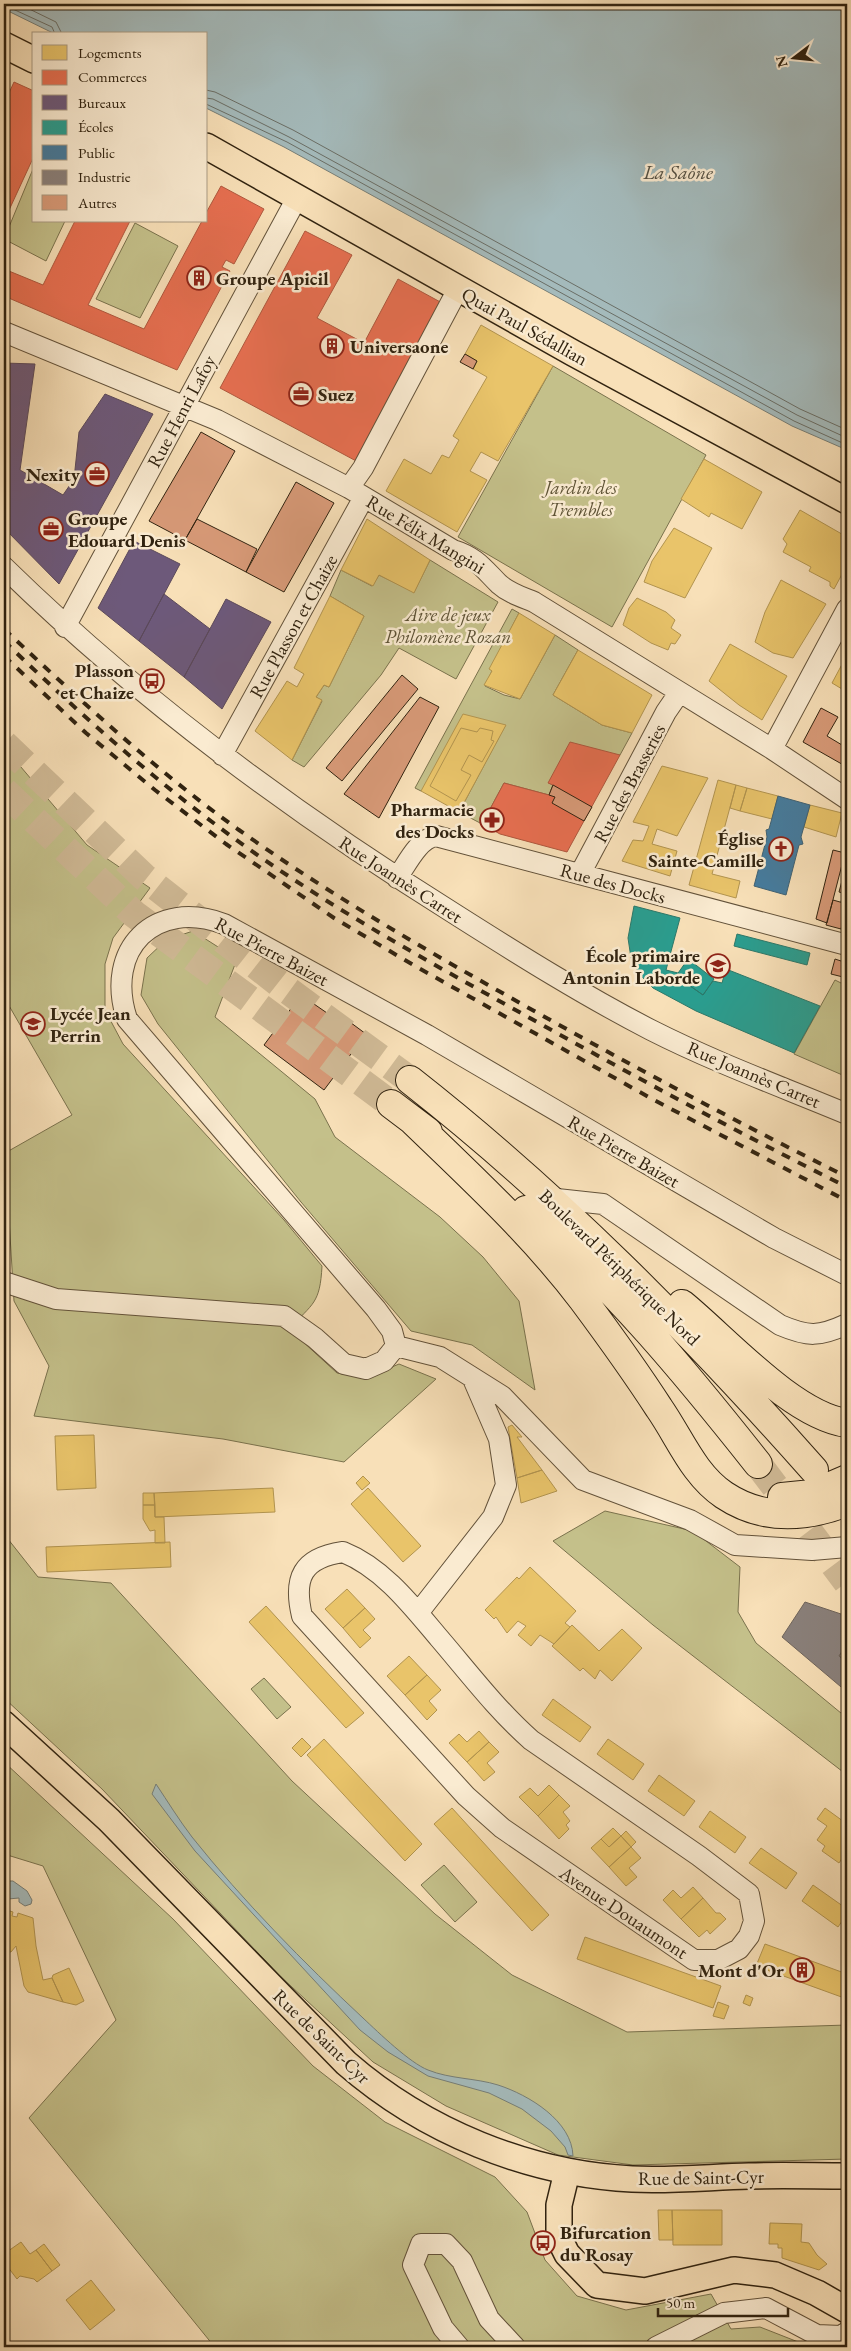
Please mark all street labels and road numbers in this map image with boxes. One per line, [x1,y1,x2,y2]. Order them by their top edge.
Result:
street label: Quai Paul Sédallian [457,281,592,371]
street label: Rue Henri Lafoy [141,350,222,472]
street label: Rue Félix Mangini [362,489,490,580]
street label: Rue Plasson et Chaize [244,550,343,702]
street label: Rue des Brasseries [588,720,671,847]
street label: Rue Joannès Carret [334,830,467,929]
street label: Rue des Docks [557,857,668,910]
street label: Rue Pierre Baizet [211,911,333,992]
street label: Rue Joannès Carret [683,1035,824,1114]
street label: Rue Pierre Baizet [563,1109,684,1194]
street label: Boulevard Périphérique Nord [534,1184,706,1351]
street label: Avenue Douaumont [554,1860,693,1965]
street label: Rue de Saint-Cyr [268,1984,376,2090]
street label: Rue de Saint-Cyr [638,2164,765,2191]

